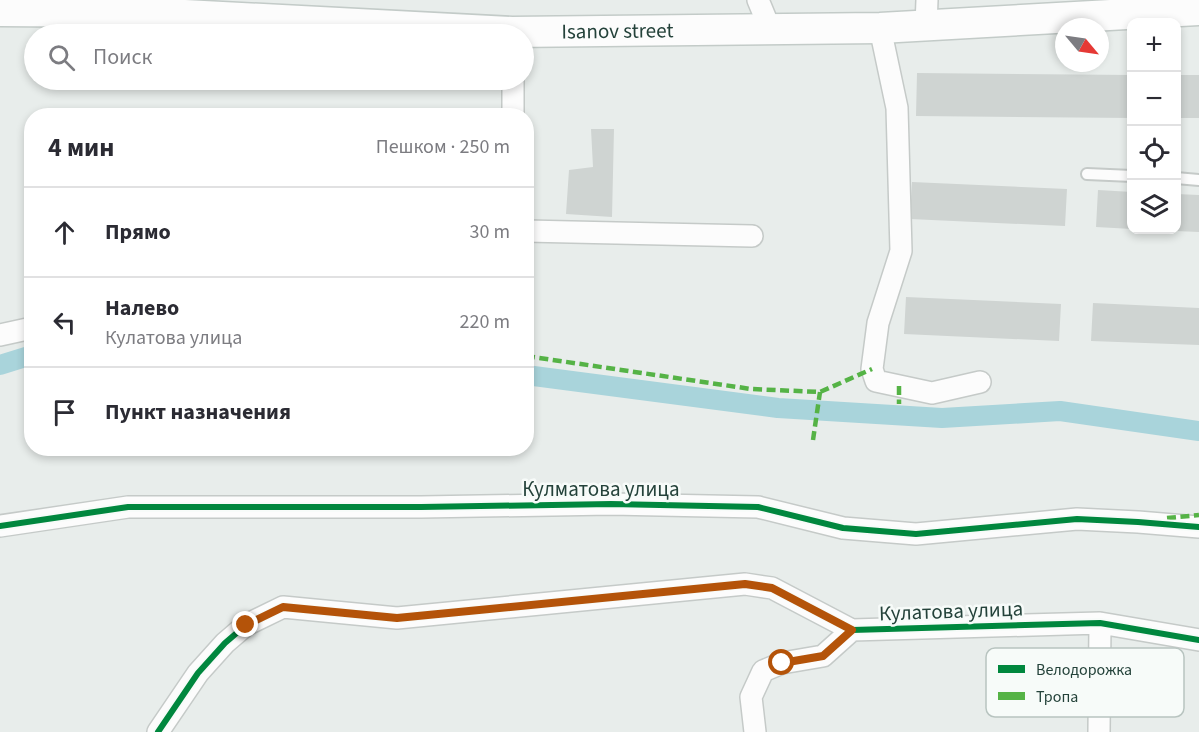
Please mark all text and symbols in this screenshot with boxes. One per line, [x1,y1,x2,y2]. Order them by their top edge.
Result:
street label: Isanov street [561,15,674,46]
north arrow [1055,18,1109,72]
map controls [1127,18,1181,234]
button: + [1127,18,1181,72]
search box [24,24,534,90]
icon: search [45,41,78,74]
text: Поиск [93,41,152,73]
button: − [1127,72,1181,126]
button: locate [1127,126,1181,180]
text: 4 мин [48,129,114,166]
text: Пешком · 250 m [376,133,510,161]
button: layers [1127,180,1181,234]
icon: ahead [48,216,81,249]
text: Прямо [105,216,171,248]
text: 30 m [470,218,510,246]
text: Налево [105,292,179,324]
icon: left [48,306,81,339]
text: 220 m [460,308,510,336]
text: Кулатова улица [105,324,242,352]
icon: arrive [48,396,81,429]
text: Пункт назначения [105,396,291,428]
street label: Кулматова улица [522,474,680,504]
street label: Кулатова улица [878,593,1024,629]
route end [232,611,258,637]
legend [986,648,1184,717]
route start [768,649,794,675]
text: Велодорожка [1036,659,1132,681]
text: Тропа [1036,686,1078,708]

